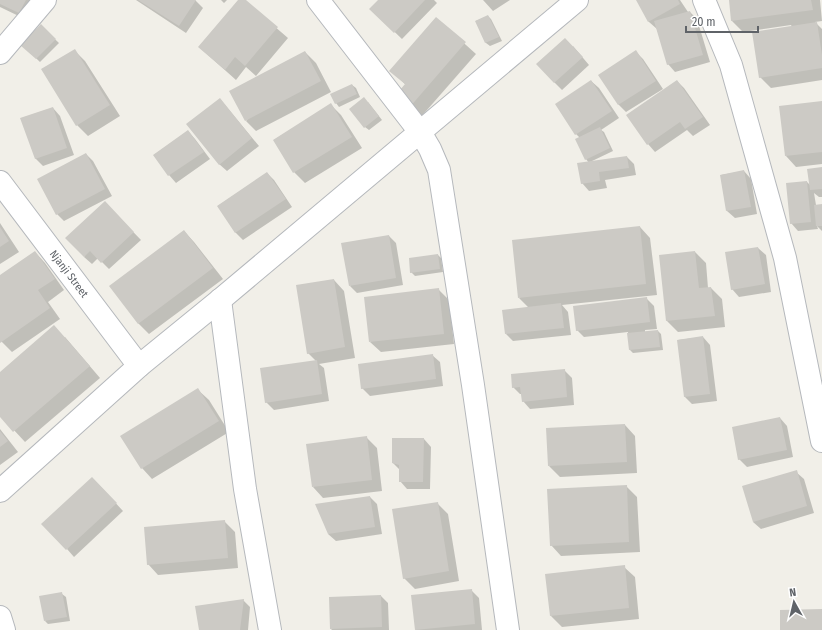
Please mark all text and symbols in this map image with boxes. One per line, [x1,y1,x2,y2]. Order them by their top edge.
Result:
scale bar [686,8,758,34]
text: 20 m [692,15,716,29]
street label: Njanji Street [47,248,92,300]
north arrow [774,582,814,622]
text: N [789,586,797,599]

